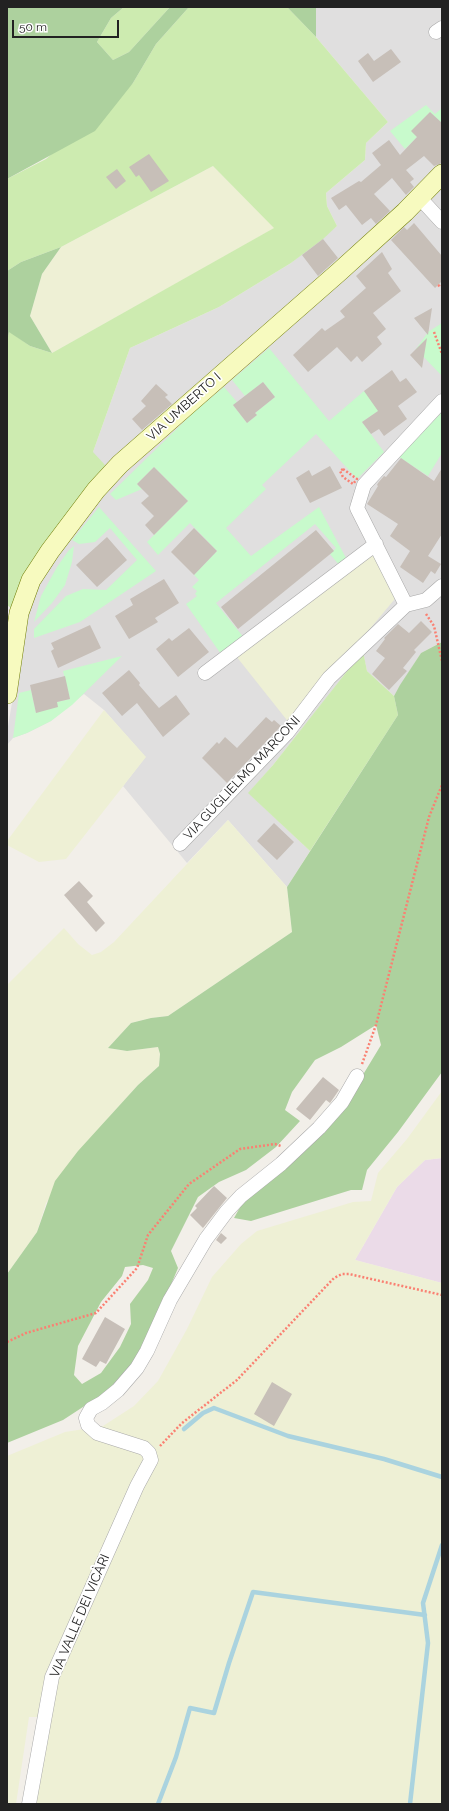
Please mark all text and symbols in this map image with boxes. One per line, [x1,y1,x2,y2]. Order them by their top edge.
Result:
scale bar [14,12,121,38]
text: 50 m [19,20,47,34]
street label: VIA UMBERTO I [144,370,224,444]
street label: VIA GUGLIELMO MARCONI [180,713,304,843]
street label: VIA VALLE DEI VICÀRI [47,1552,113,1680]

